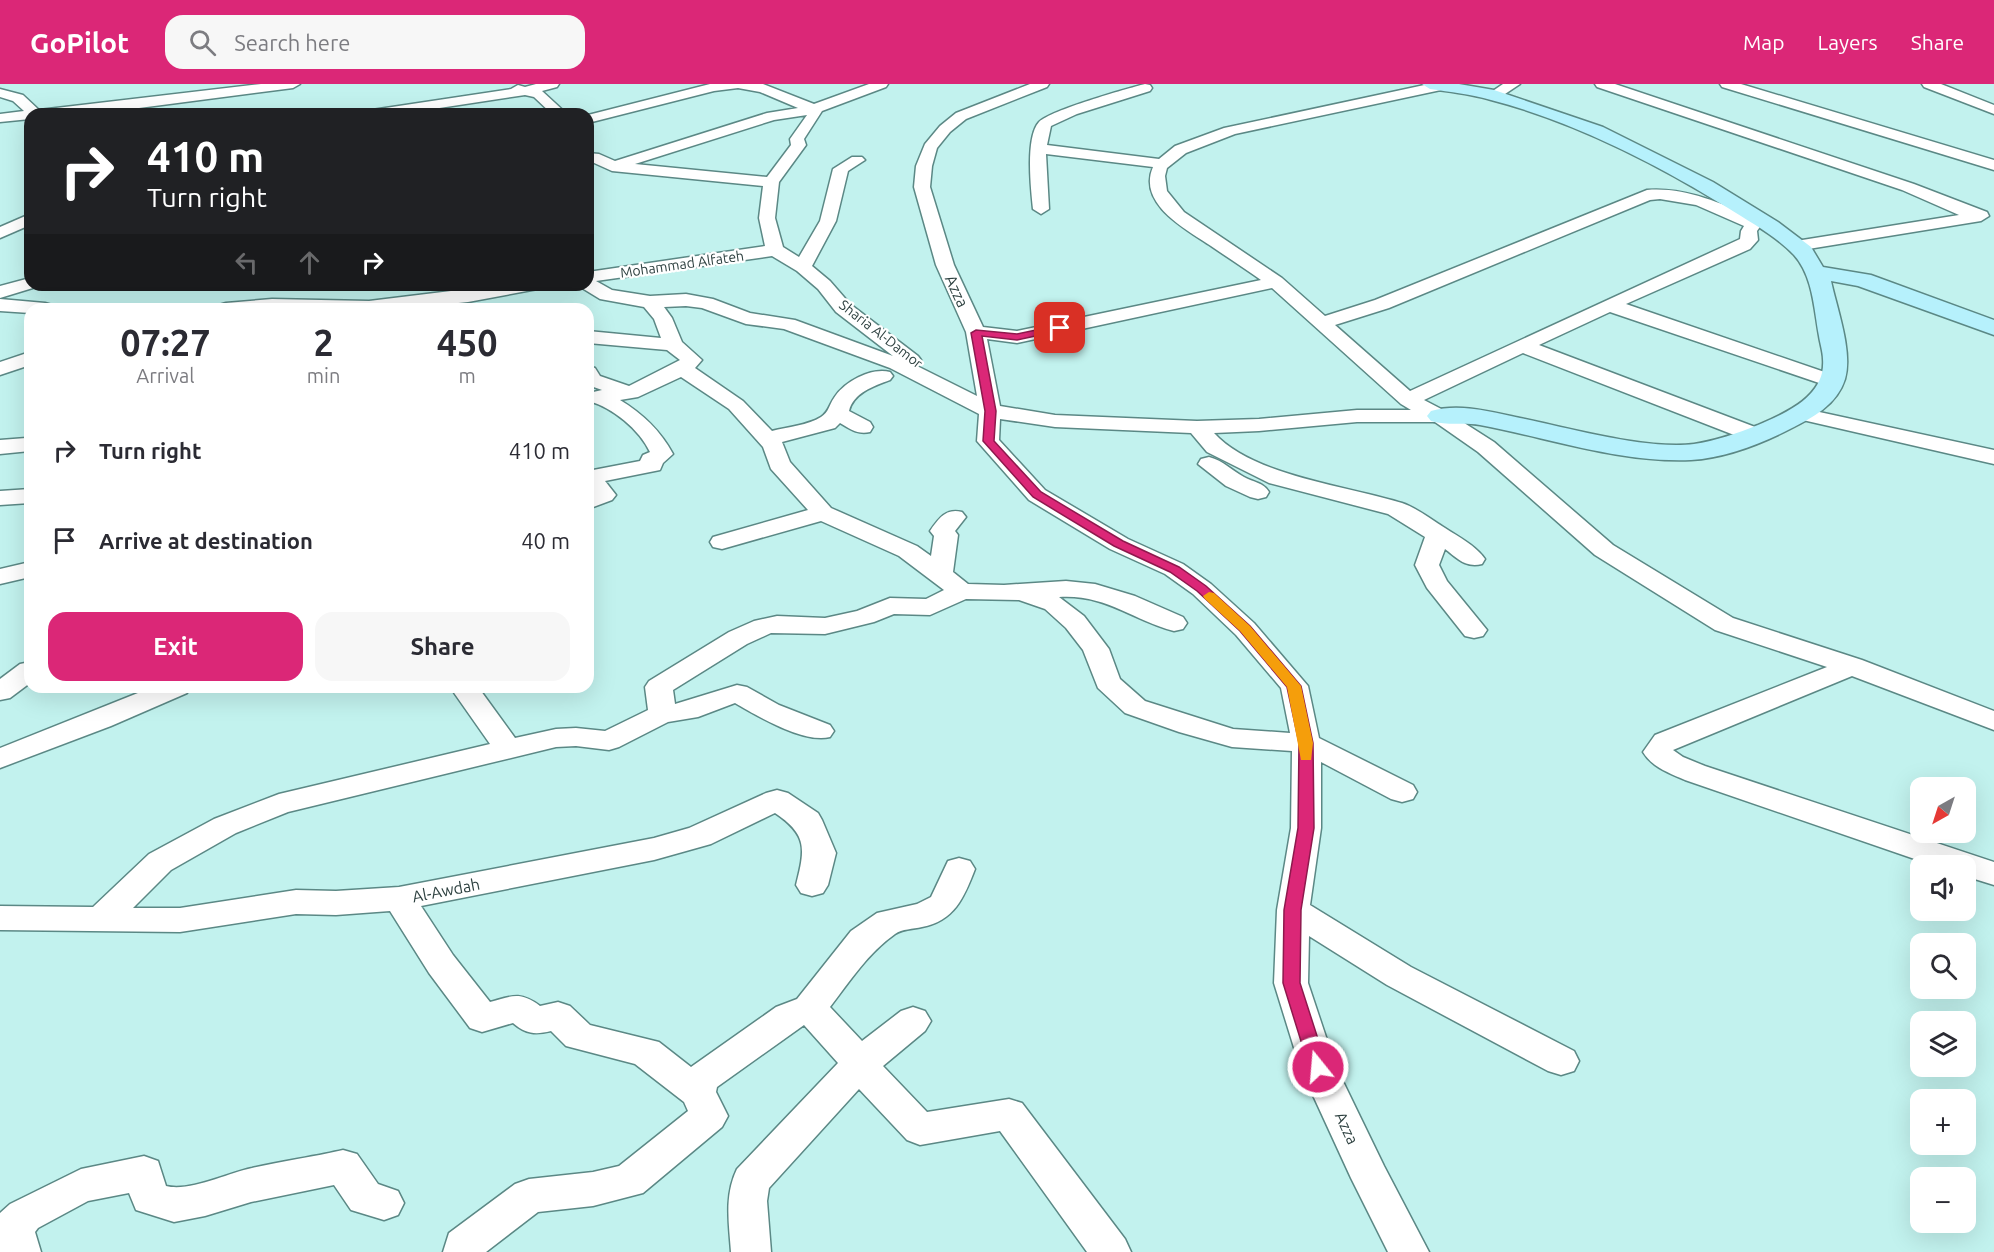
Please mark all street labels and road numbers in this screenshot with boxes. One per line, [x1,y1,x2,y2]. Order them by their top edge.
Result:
street label: Mohammad Alfateh [619,247,745,281]
street label: Azza [942,272,972,310]
street label: Sharia Al-Damor [836,297,926,372]
street label: Al-Awdah [411,875,481,905]
street label: Azza [1332,1109,1362,1147]

